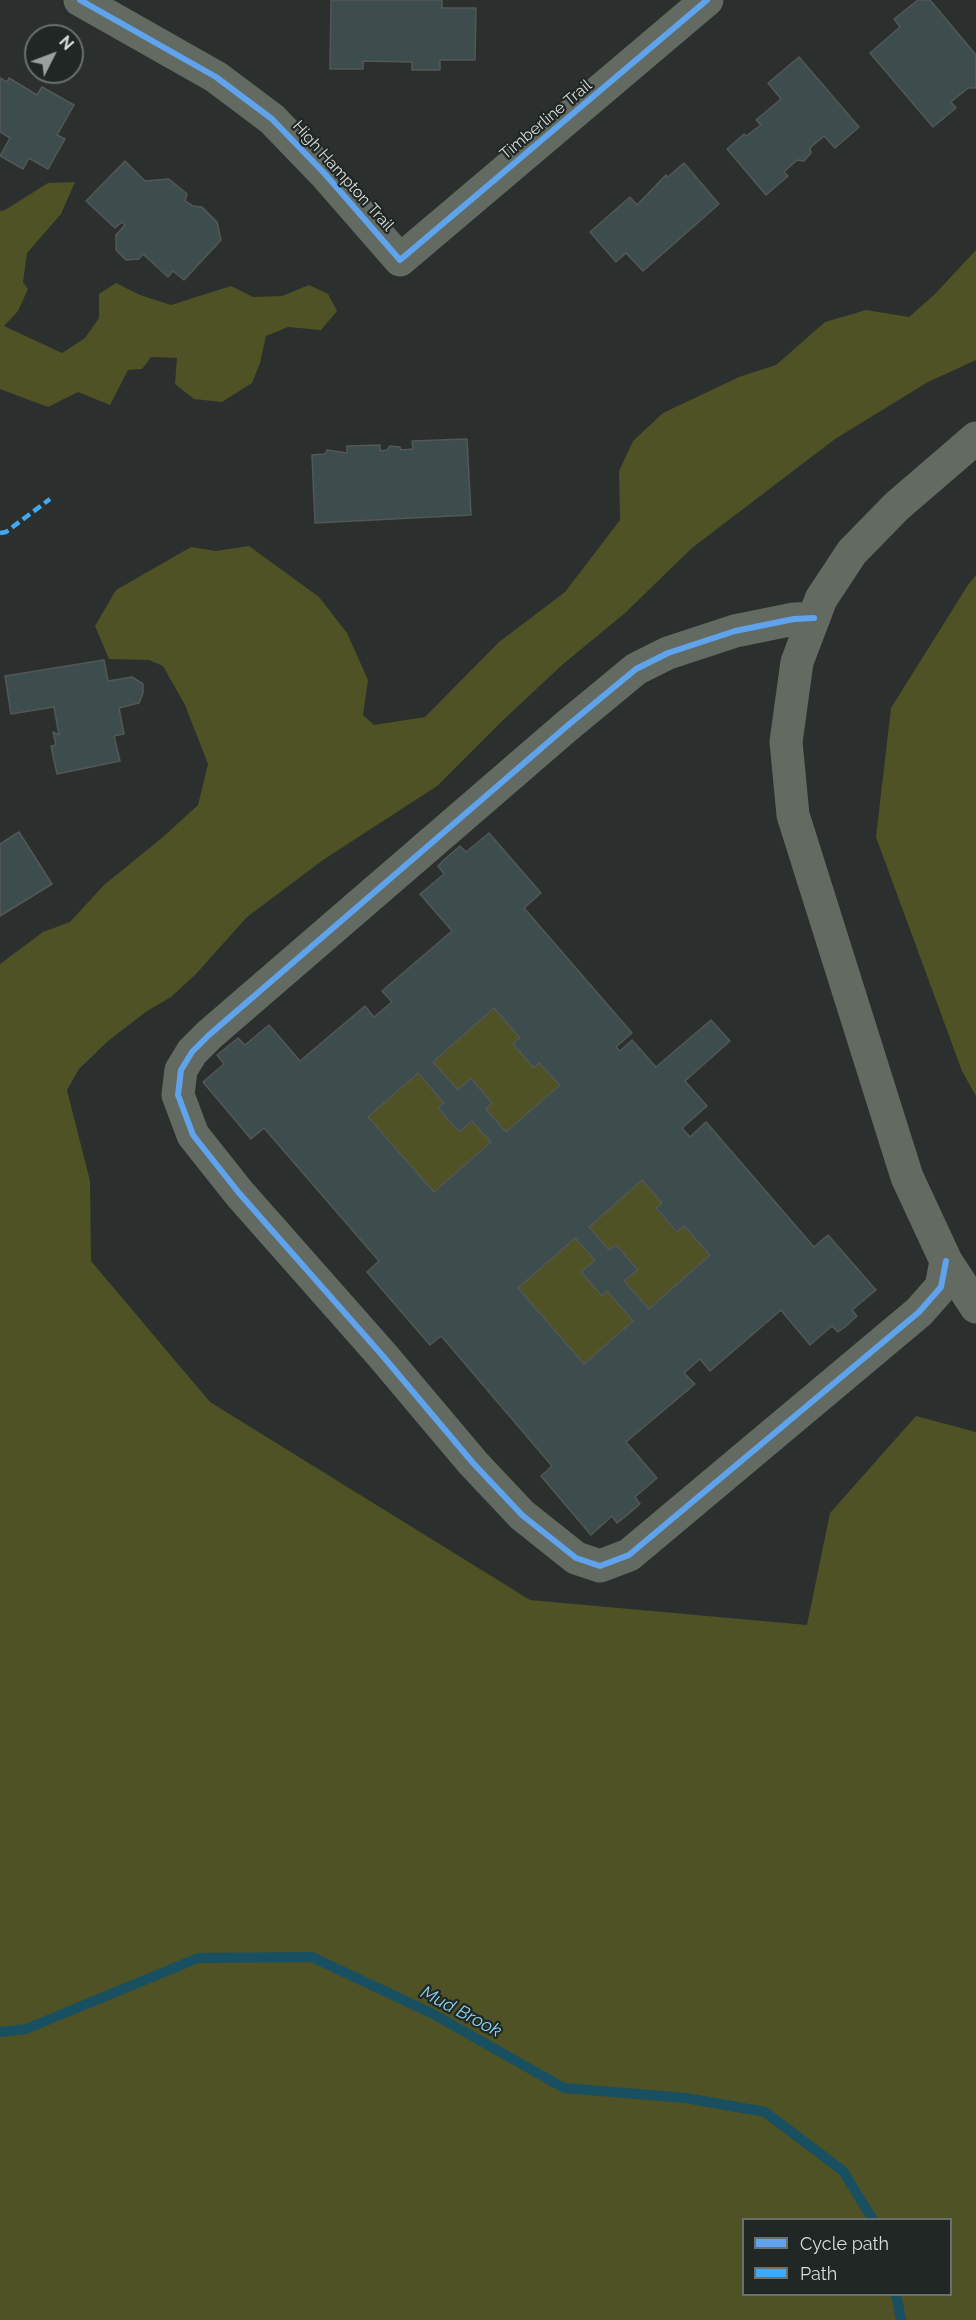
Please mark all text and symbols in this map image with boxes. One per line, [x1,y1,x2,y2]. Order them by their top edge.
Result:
north arrow [24,24,84,84]
text: N [55,32,77,54]
street label: Timberline Trail [496,76,596,164]
street label: High Hampton Trail [288,117,398,235]
water label: Mud Brook [417,1982,505,2042]
legend [742,2218,952,2296]
text: Cycle path [800,2233,889,2254]
text: Path [800,2263,837,2284]

